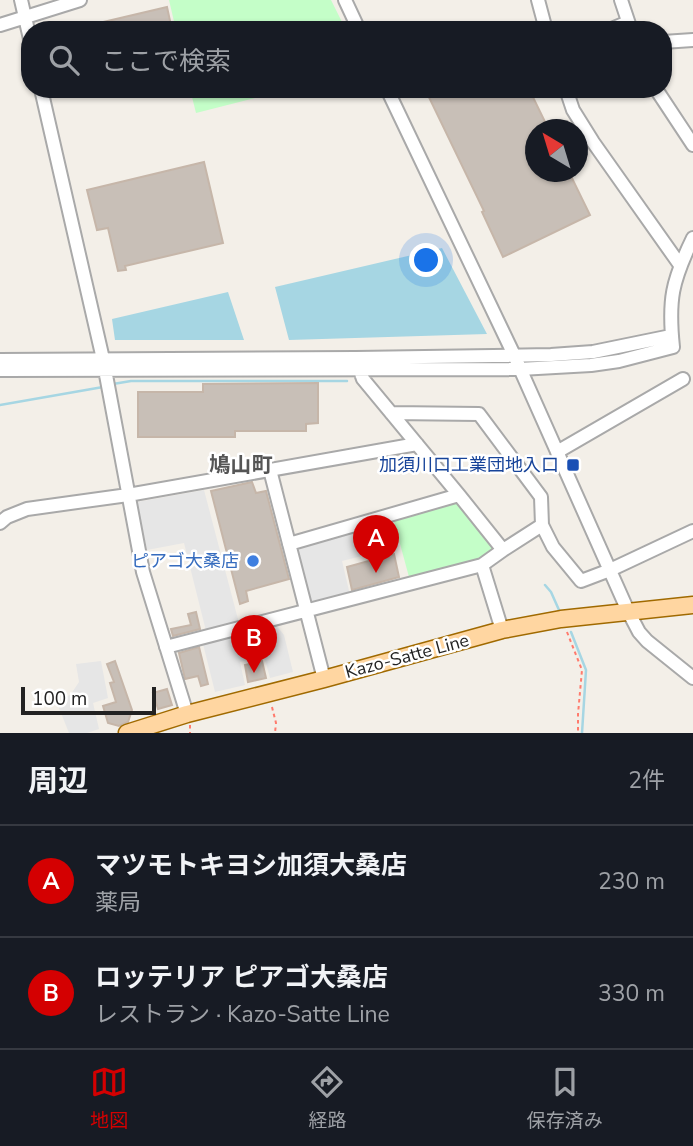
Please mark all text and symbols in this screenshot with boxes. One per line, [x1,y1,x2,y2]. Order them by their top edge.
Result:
search box [21,21,672,98]
icon: search [45,41,83,79]
text: ここで検索 [101,44,231,79]
north arrow [525,119,588,182]
your location [409,243,443,277]
district label: 鳩山町 [210,451,273,479]
place label: 加須川口工業団地入口 [379,453,559,477]
marker: 加須川口工業団地入口 [565,457,581,473]
pin: A [353,515,399,573]
place label: ピアゴ大桑店 [131,549,239,573]
marker: ピアゴ大桑店 [245,553,261,569]
pin: B [231,615,277,673]
street label: Kazo-Satte Line [342,628,472,684]
scale bar [21,684,156,716]
text: 100 m [32,686,87,712]
text: 周辺 [28,761,88,802]
text: 2件 [628,765,665,796]
text: マツモトキヨシ加須大桑店 [95,848,407,883]
text: A [42,866,60,897]
text: 230 m [598,866,665,897]
text: 薬局 [95,887,141,918]
text: ロッテリア ピアゴ大桑店 [95,960,388,995]
text: B [43,978,59,1009]
text: 330 m [598,978,665,1009]
text: レストラン · Kazo-Satte Line [95,999,390,1030]
tab: 地図 [90,1063,128,1134]
tab: 経路 [308,1063,347,1134]
tab: 保存済み [527,1063,603,1134]

